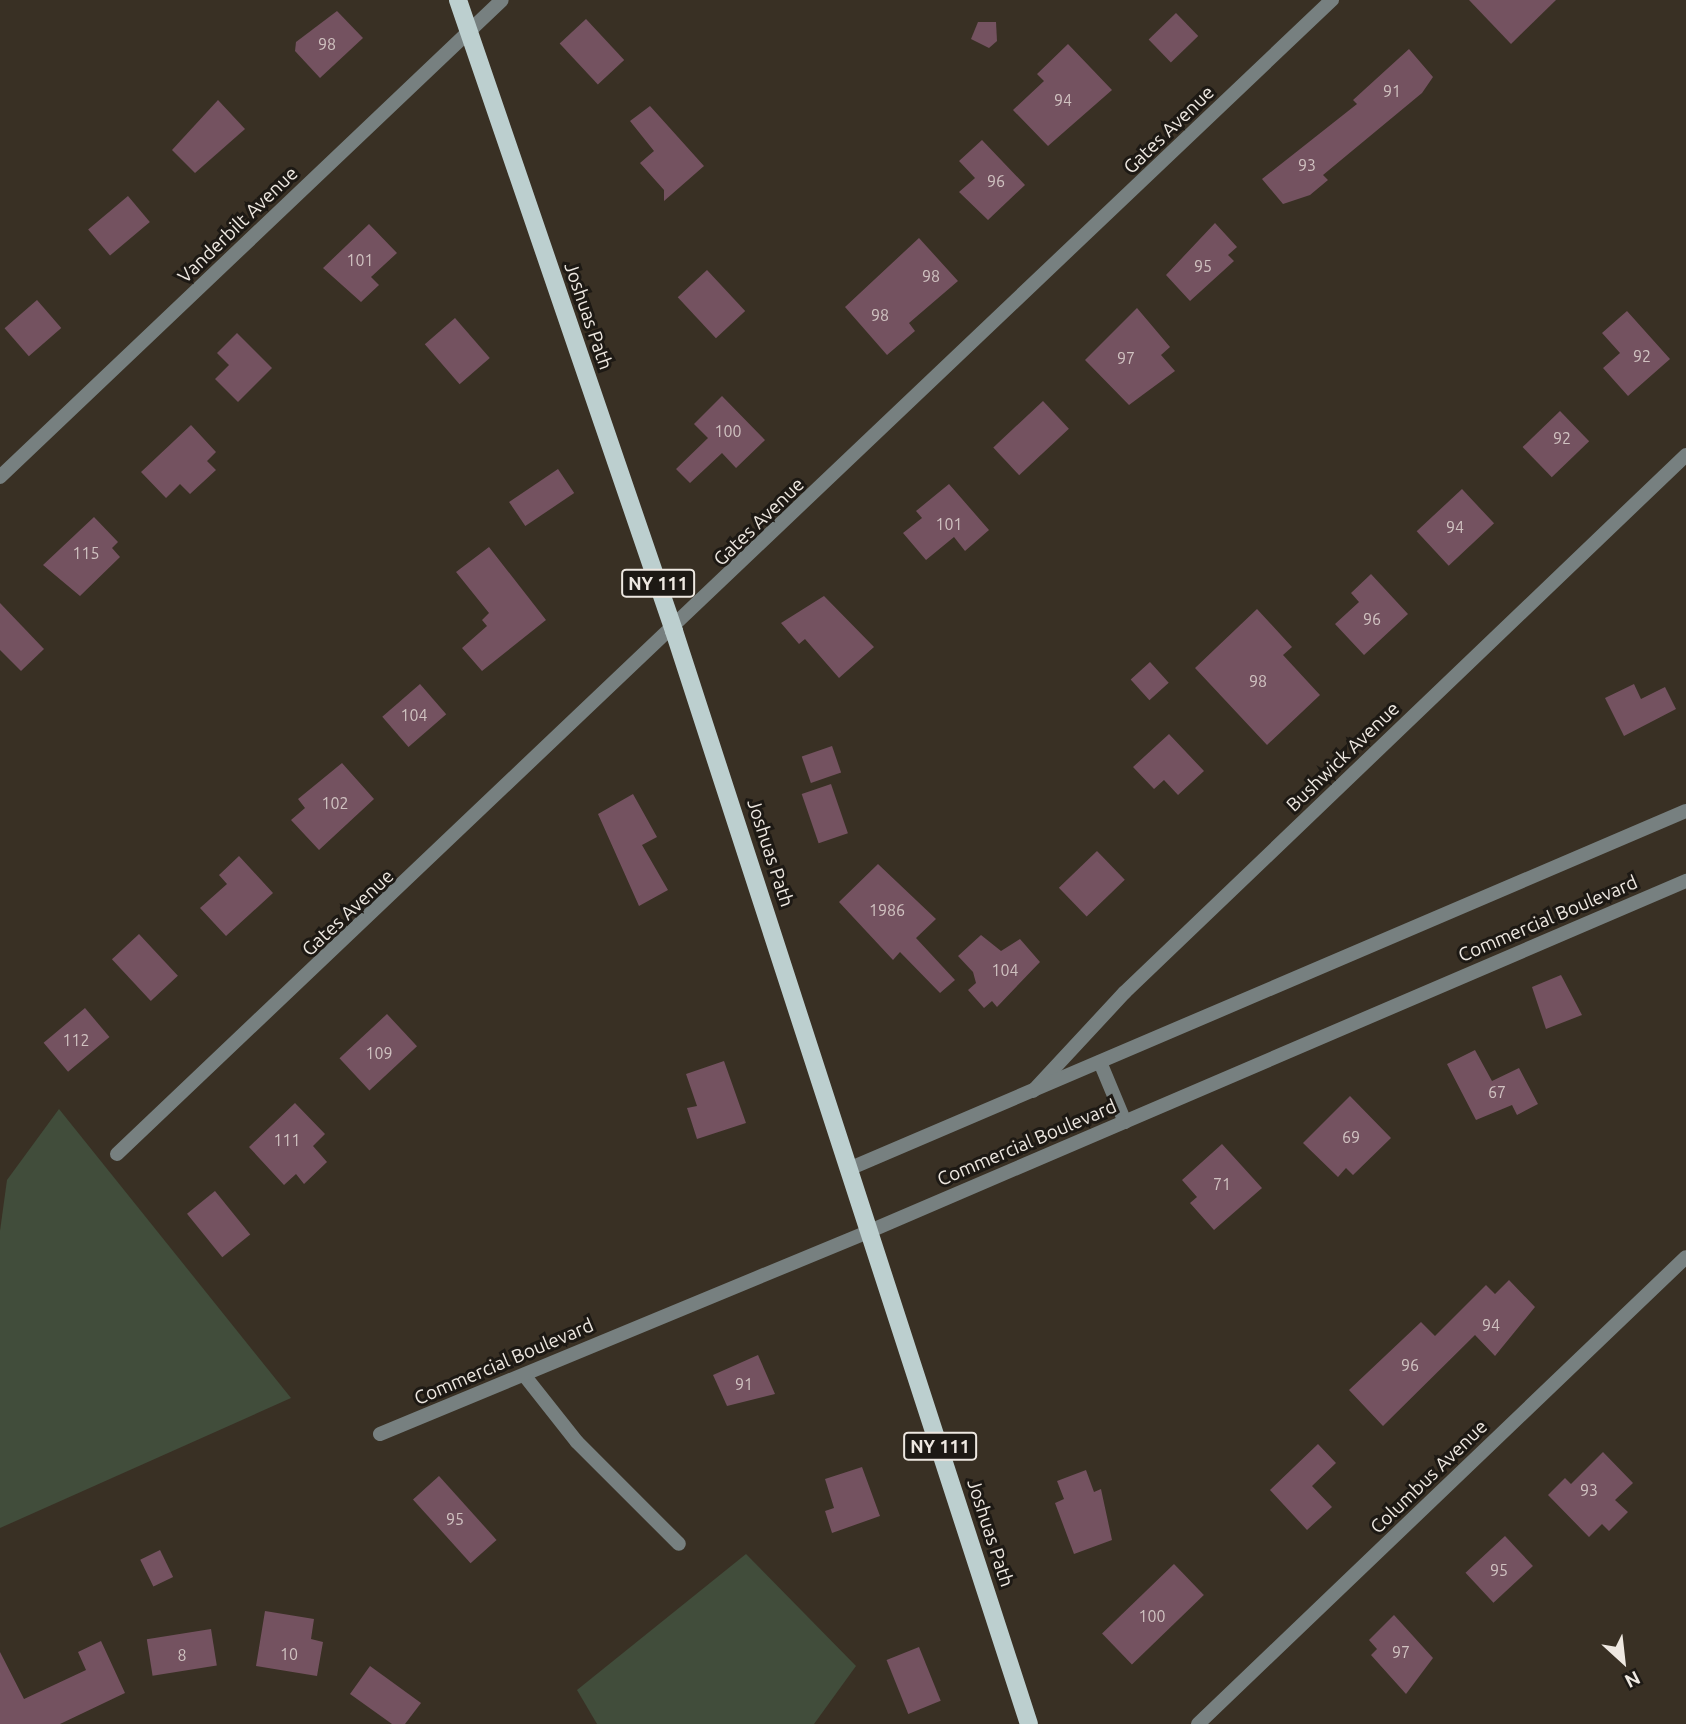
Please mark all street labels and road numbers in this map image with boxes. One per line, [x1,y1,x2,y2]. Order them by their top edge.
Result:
street label: Gates Avenue [1119,81,1219,179]
street label: Vanderbilt Avenue [173,162,303,288]
street label: Joshuas Path [559,259,617,373]
street label: Gates Avenue [709,473,809,571]
road number: NY 111 [620,568,696,598]
street label: Bushwick Avenue [1282,697,1404,817]
street label: Joshuas Path [742,796,798,910]
street label: Gates Avenue [297,865,399,961]
street label: Commercial Boulevard [1455,871,1641,967]
street label: Commercial Boulevard [934,1095,1120,1191]
street label: Commercial Boulevard [411,1314,597,1410]
street label: Columbus Avenue [1366,1415,1492,1539]
road number: NY 111 [902,1432,978,1461]
street label: Joshuas Path [962,1476,1018,1590]

